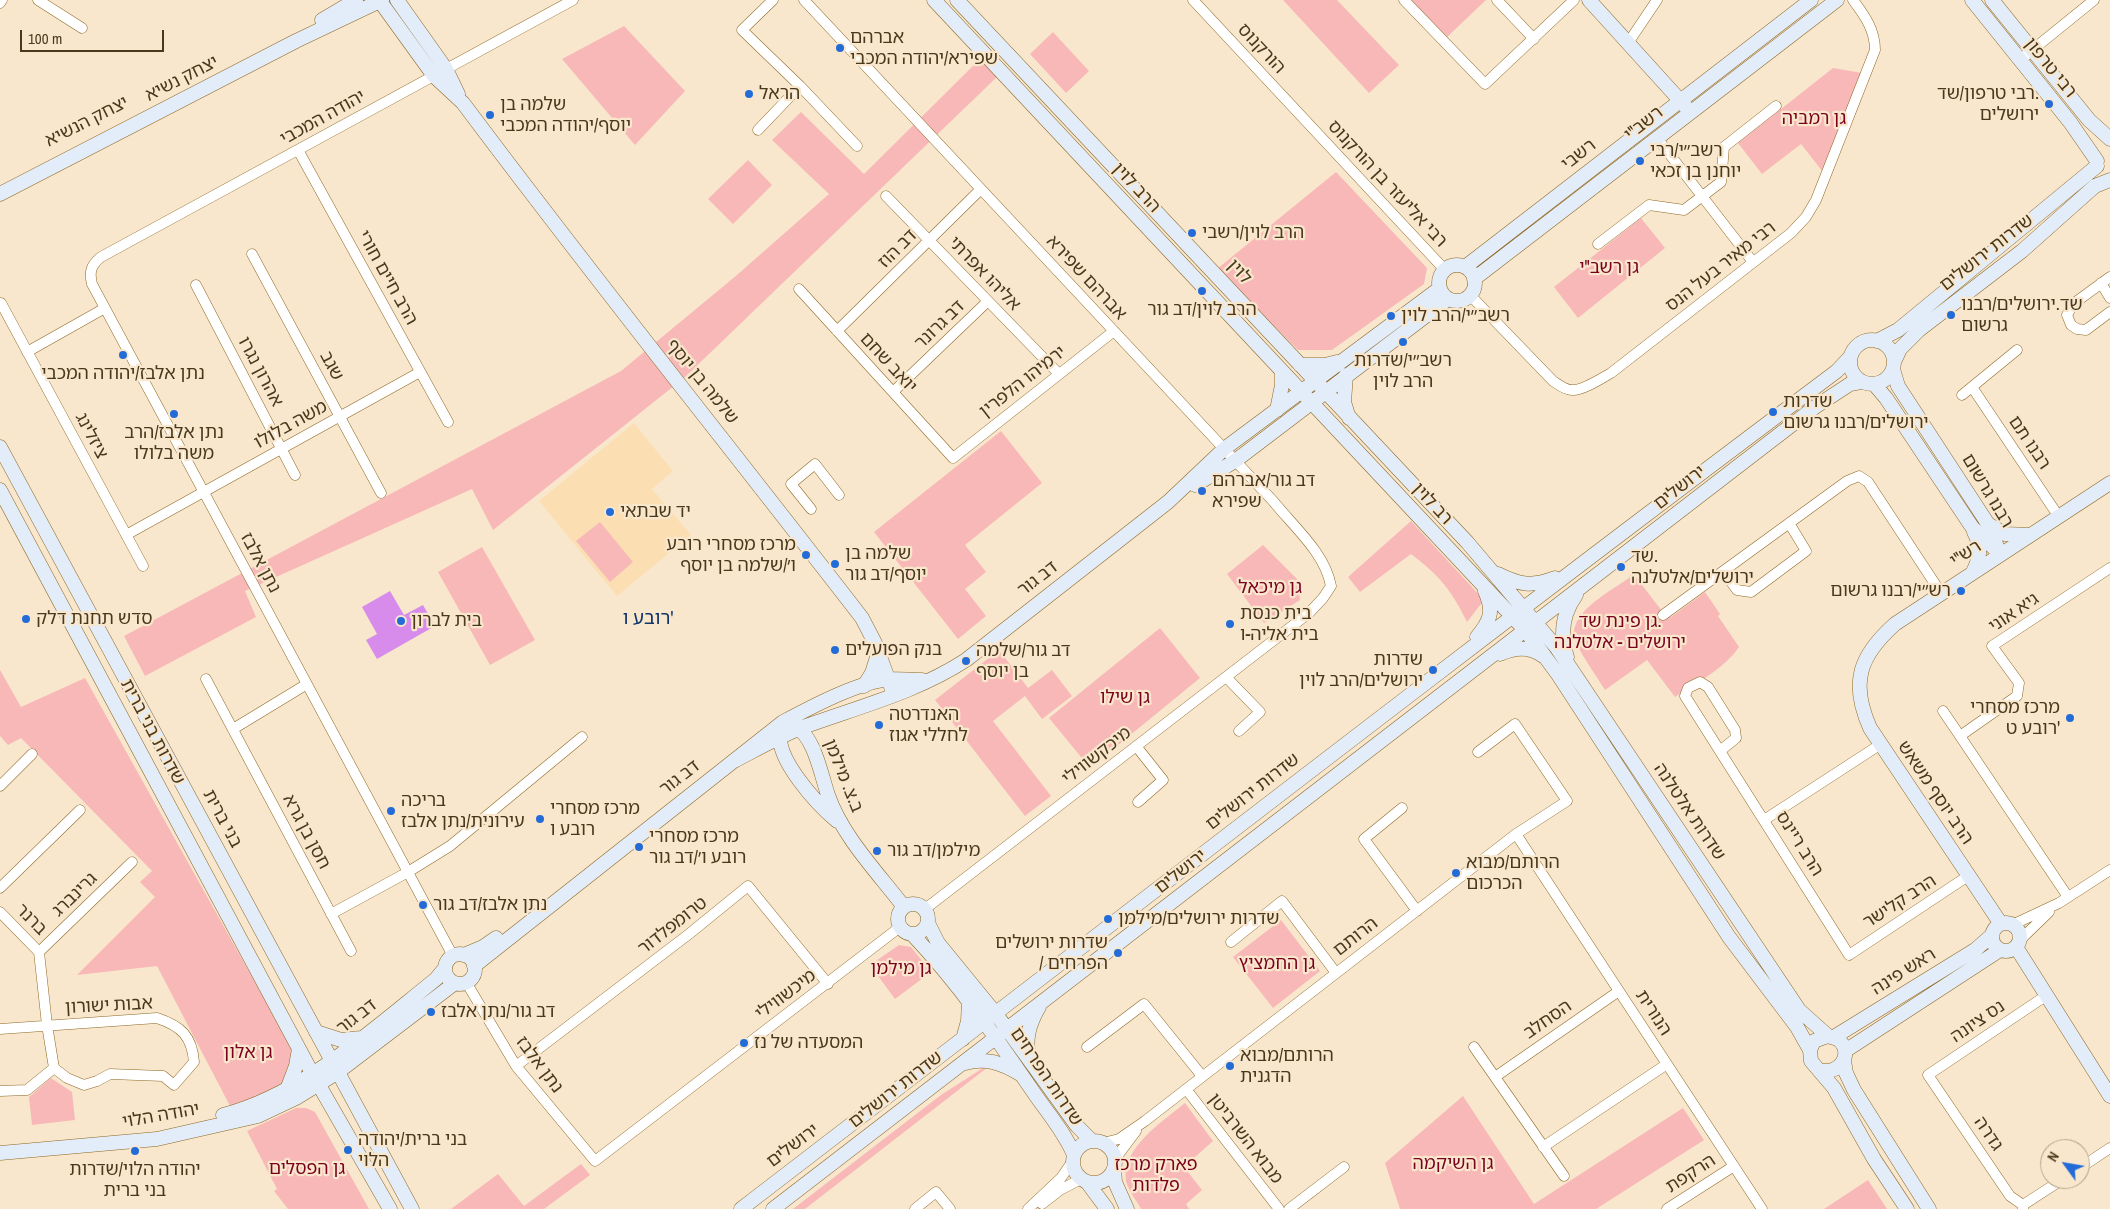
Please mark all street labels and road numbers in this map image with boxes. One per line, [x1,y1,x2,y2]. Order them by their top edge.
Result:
street label: הורקנוס [1232,19,1290,79]
street label: רבי טרפון [2019,34,2081,102]
street label: יצחק נשיא [142,51,222,107]
street label: יהודה המכבי [277,86,369,150]
street label: יצחק הנשיא [42,92,132,152]
street label: רשב"י [1620,102,1668,146]
street label: רבי אליעזר בן הורקנוס [1323,116,1451,252]
street label: רשבי [1557,135,1601,175]
street label: הרב לוין [1107,159,1165,217]
street label: שדרות ירושלים [1936,210,2038,296]
street label: רבי מאיר בעל הנס [1662,217,1780,317]
street label: דב הוז [874,225,922,273]
street label: הרב חיים חורי [352,227,422,329]
street label: אברהם שפירא [1041,231,1131,325]
street label: אליהו אפרתי [943,232,1025,316]
street label: לוין [1222,255,1256,289]
street label: דב גרונר [910,296,970,354]
street label: יואב שחם [855,329,921,397]
street label: אהרון נגרו [233,333,287,411]
street label: שלמה בן יוסף [661,335,743,429]
street label: ירמיהו הלפרין [975,342,1071,422]
street label: שגב [314,348,348,384]
street label: משה בלולו [251,396,331,454]
street label: ציזלינג [70,409,112,463]
street label: רבנו תם [2003,412,2055,474]
street label: רבנו גרשום [1957,450,2017,532]
street label: ירושלים [1650,461,1710,515]
street label: רב לוין [1407,479,1457,529]
street label: נתן אלבז [235,529,285,597]
street label: רש"י [1946,536,1986,572]
street label: דב גור [1014,557,1062,601]
street label: גיא אוני [1985,588,2043,638]
street label: שדרות בני ברית [115,676,189,788]
street label: מיכקשווילי [1058,722,1136,790]
street label: ב.צ. מילמן [819,736,867,816]
street label: הרב יוסף משאש [1892,737,1978,849]
street label: שדרות ירושלים [1202,749,1304,835]
street label: דב גור [656,756,704,800]
street label: שדרות אלטלנה [1649,759,1729,865]
street label: בני ברית [198,786,246,852]
street label: חסן בן גרא [277,791,335,873]
street label: הרב ריינס [1771,807,1827,881]
street label: ירושלים [1151,845,1211,899]
street label: גרינברג [48,868,102,922]
street label: הרב קלישר [1859,870,1941,934]
street label: טרומפלדור [634,892,712,960]
street label: ברנר [11,900,51,940]
street label: הרותם [1329,913,1383,961]
street label: ראש פינה [1868,944,1940,1000]
street label: מיכשווילי [751,965,821,1025]
street label: הנורית [1630,986,1676,1040]
street label: אבות ישורון [65,993,153,1019]
street label: דב גור [333,995,381,1039]
street label: הסחלב [1520,996,1576,1044]
street label: נס ציונה [1947,996,2009,1048]
street label: שדרות הפרחים [1005,1024,1087,1130]
street label: נתן אלבז [511,1032,567,1098]
street label: שדרות ירושלים [845,1047,947,1133]
street label: מבוא השרביטן [1203,1089,1287,1189]
street label: יהודה הלוי [121,1099,201,1133]
street label: גדרה [1969,1113,2007,1155]
street label: ירושלים [763,1120,823,1172]
street label: הרקפת [1662,1150,1720,1198]

